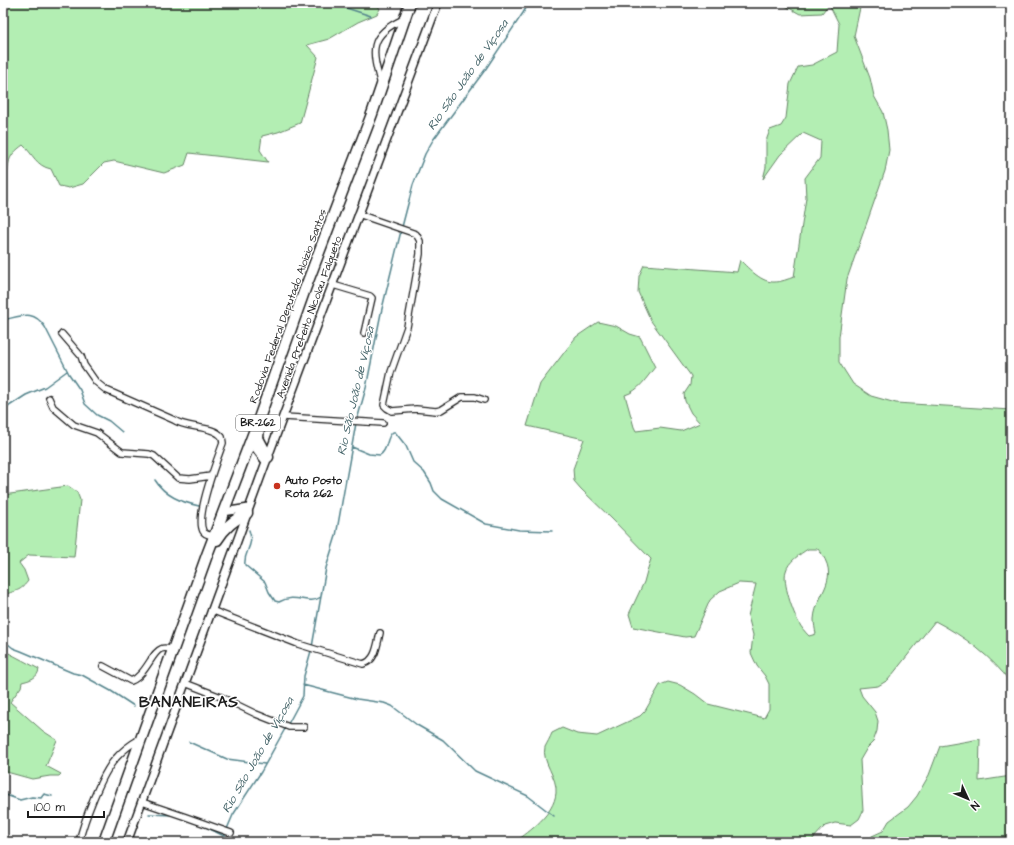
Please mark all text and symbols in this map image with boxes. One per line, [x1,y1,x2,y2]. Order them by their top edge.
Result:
water label: Rio São João de Viçosa [423,16,513,134]
street label: Rodovia Federal Deputado Aloízio Santos [246,206,330,405]
street label: Avenida Prefeito Nicolau Falqueto [273,233,346,400]
water label: Rio São João de Viçosa [333,324,379,457]
road number: BR-262 [236,415,280,431]
place label: Auto Posto Rota 262 [285,473,343,501]
marker: Auto Posto Rota 262 [272,481,282,491]
district label: BANANEIRAS [139,692,239,713]
water label: Rio São João de Viçosa [218,693,299,816]
north arrow [948,779,988,819]
scale bar [28,793,104,819]
text: N [967,798,983,813]
text: 100 m [34,799,65,816]

